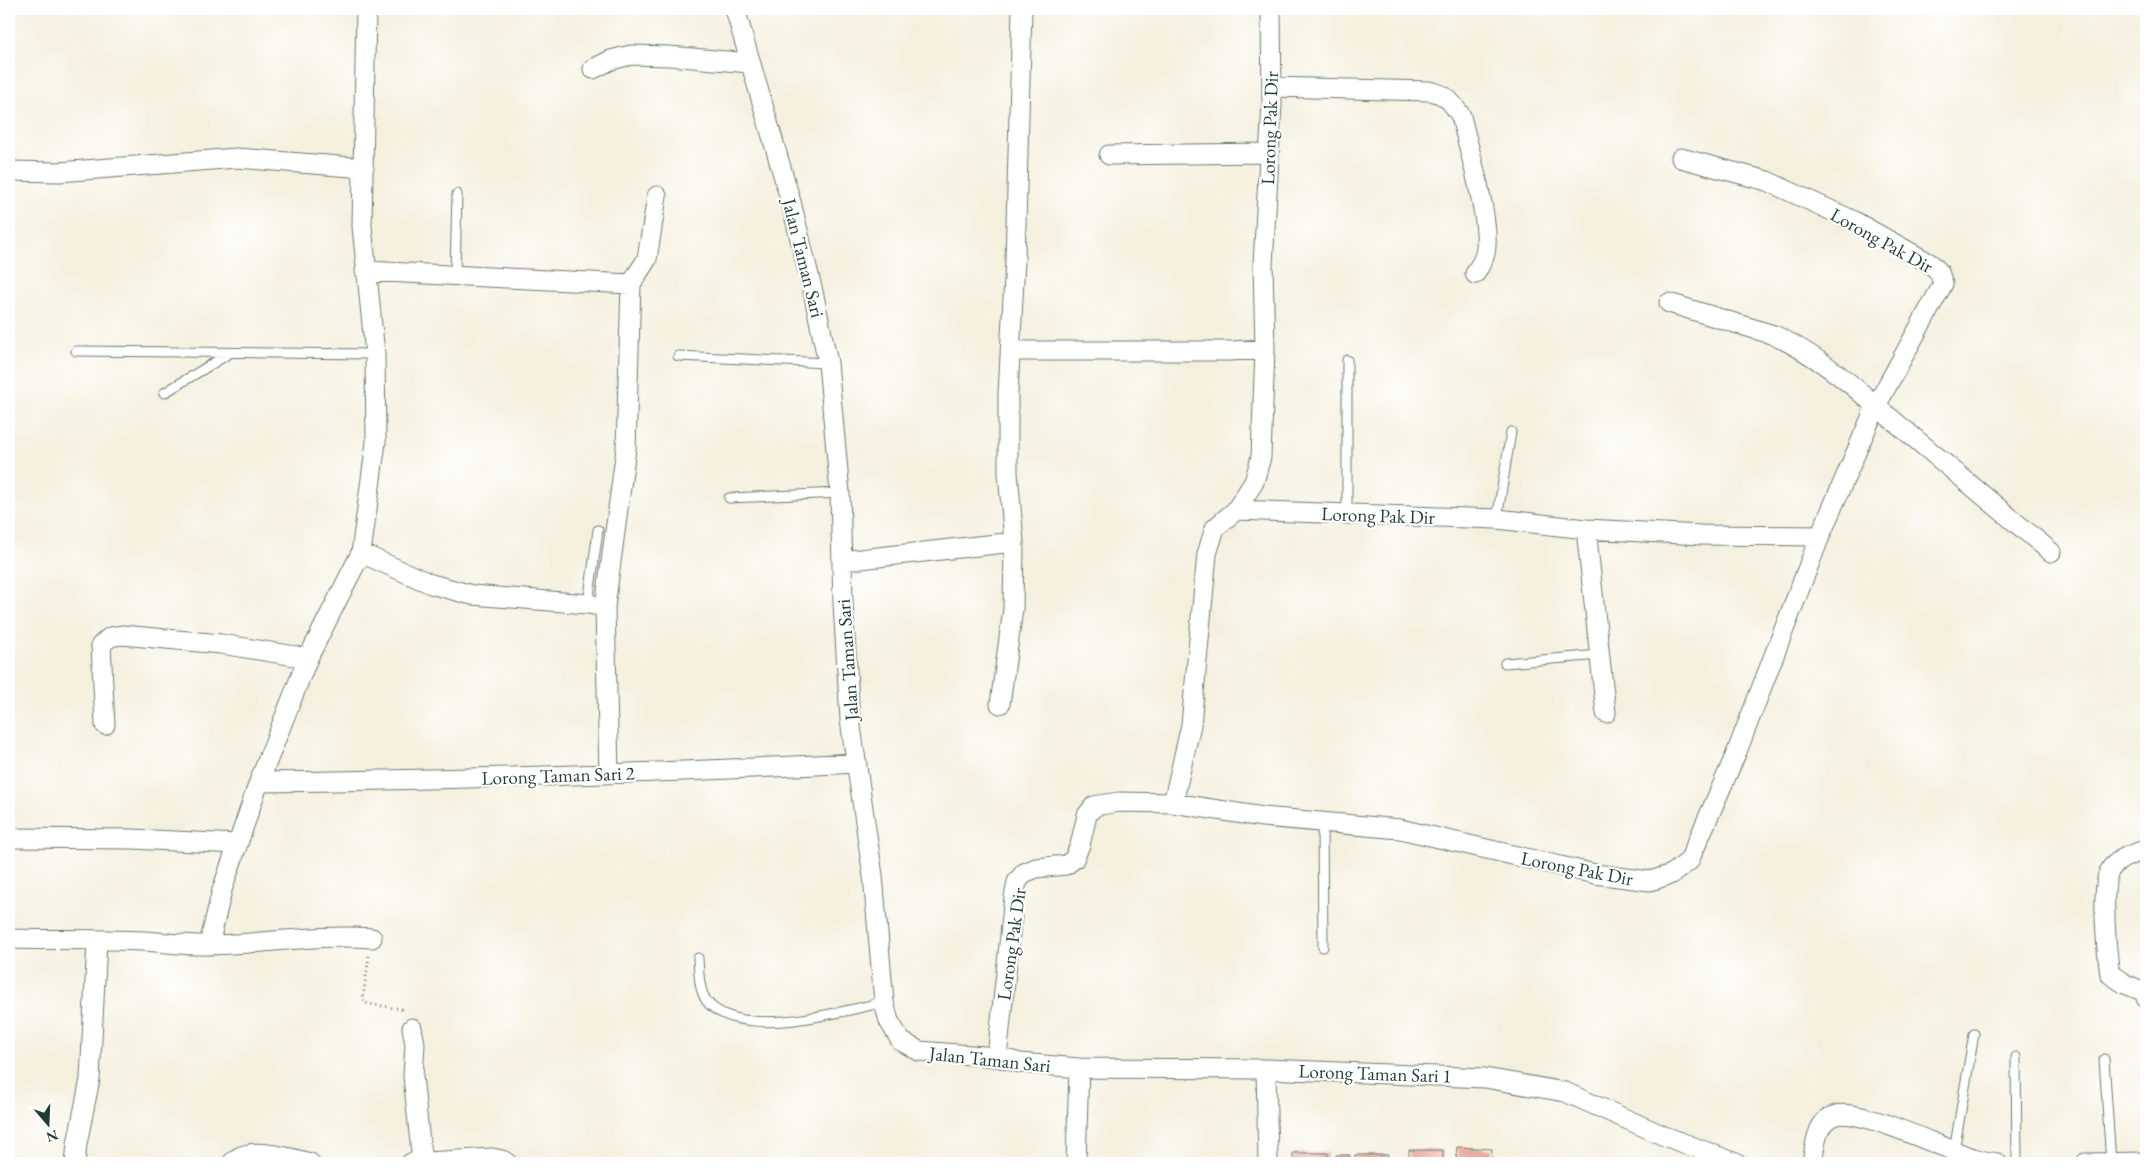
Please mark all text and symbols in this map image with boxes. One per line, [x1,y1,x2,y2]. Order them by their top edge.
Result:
street label: Lorong Pak Dir [1255,70,1284,185]
street label: Jalan Taman Sari [776,194,830,321]
street label: Lorong Pak Dir [1826,202,1938,279]
street label: Lorong Pak Dir [1321,501,1436,530]
street label: Jalan Taman Sari [831,598,864,724]
street label: Lorong Taman Sari 2 [481,760,635,791]
street label: Lorong Pak Dir [1519,845,1636,892]
street label: Lorong Pak Dir [991,885,1032,1002]
street label: Jalan Taman Sari [926,1040,1052,1078]
street label: Lorong Taman Sari 1 [1298,1058,1452,1089]
north arrow [22,1100,72,1150]
text: N [43,1126,61,1147]

